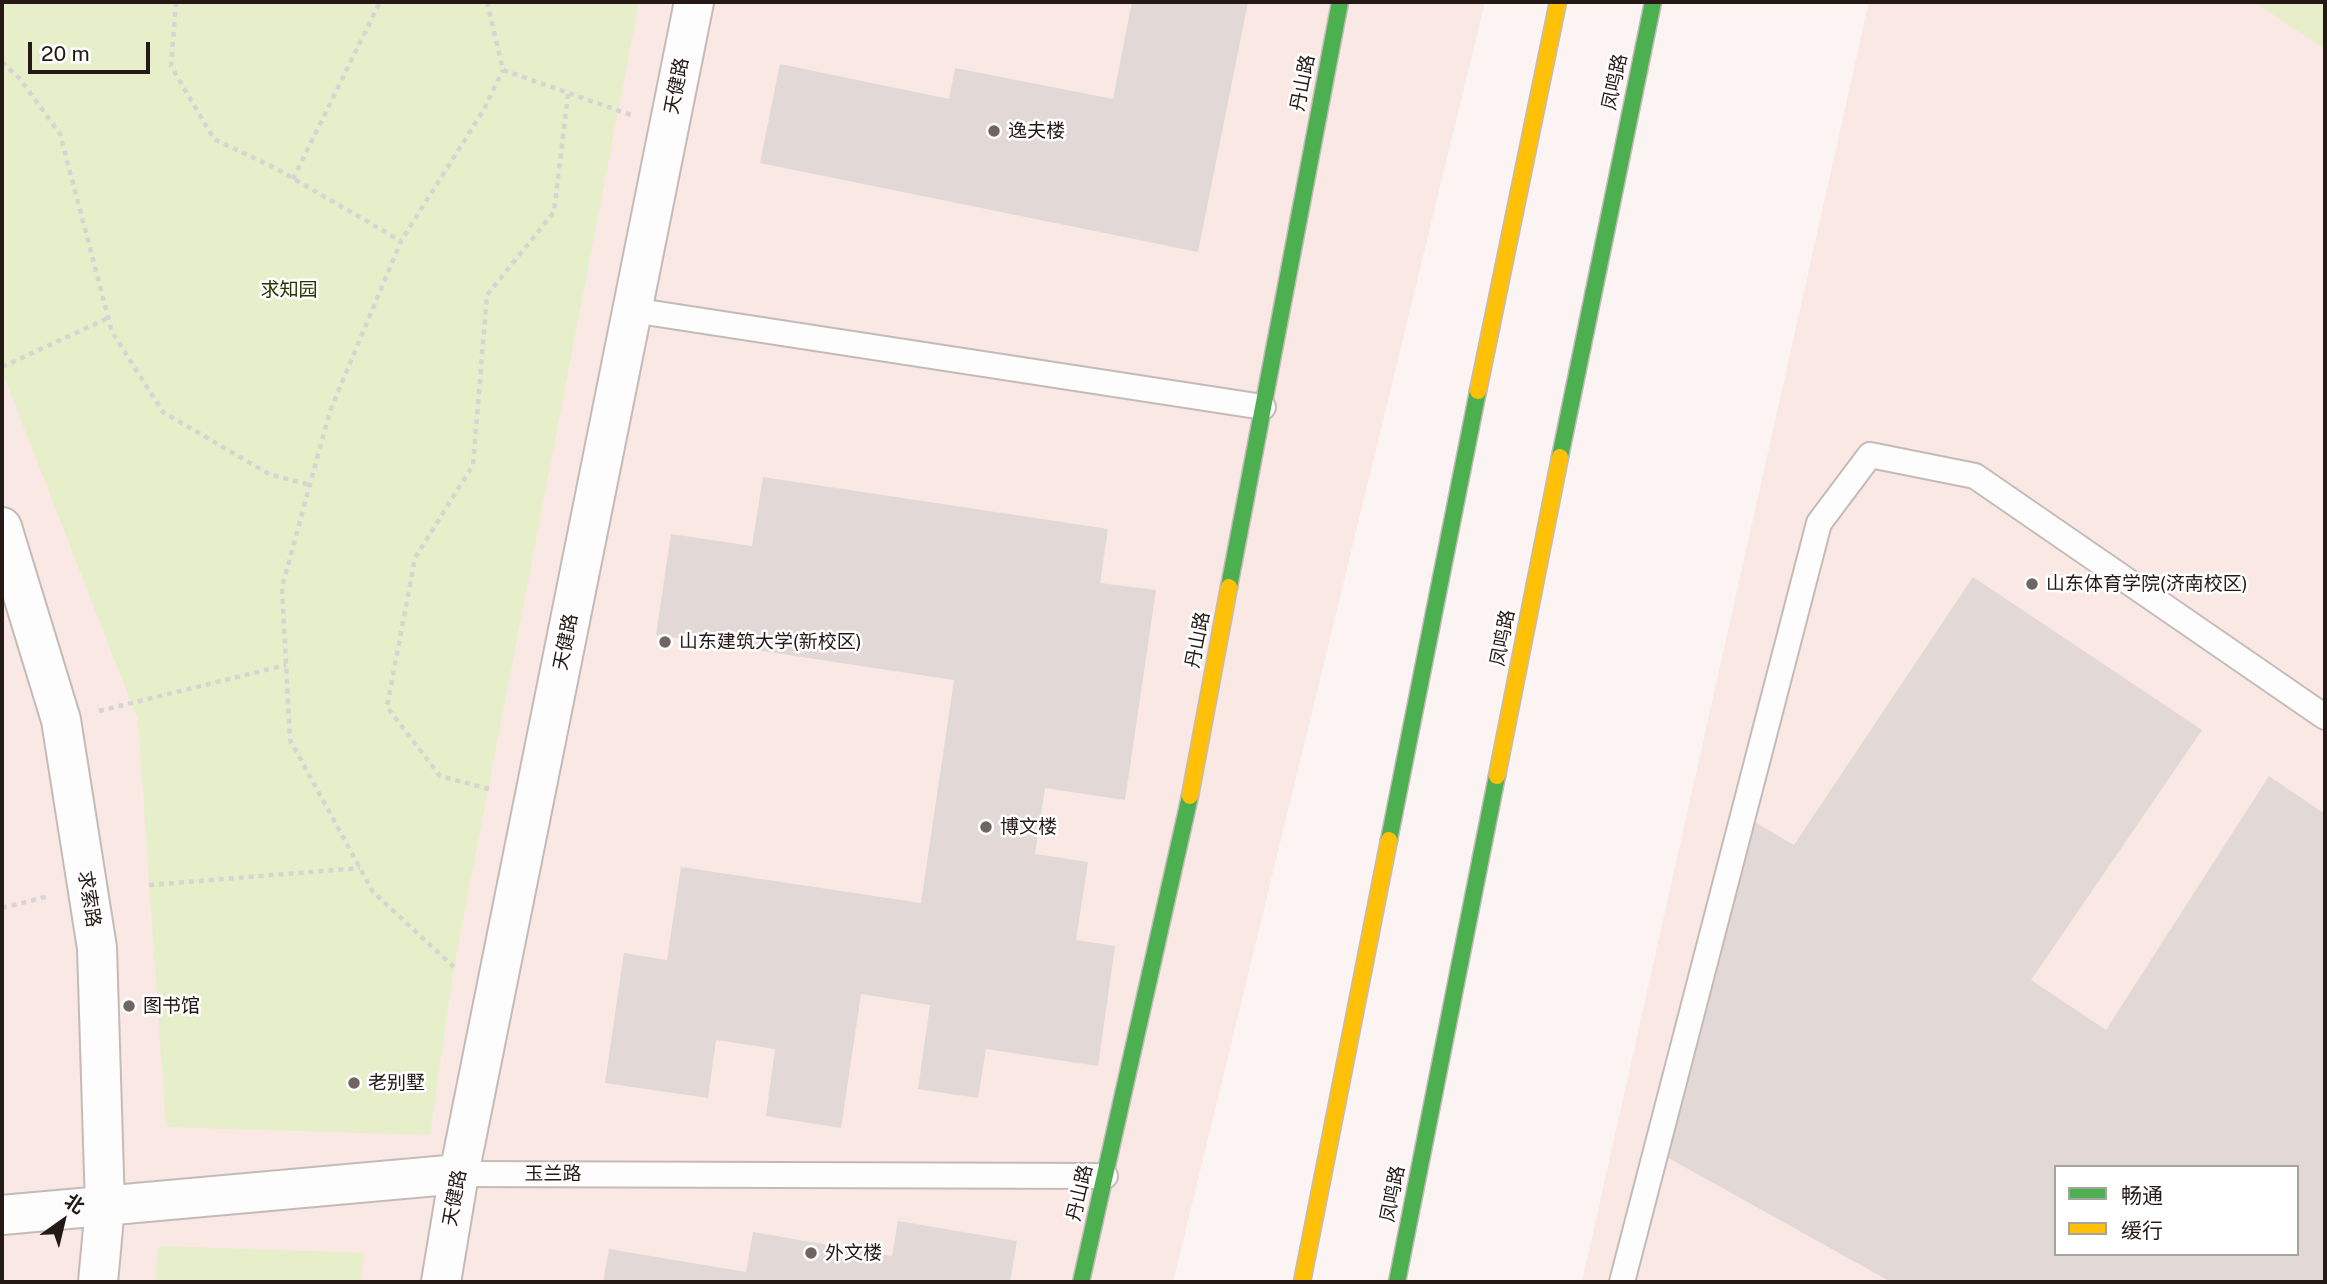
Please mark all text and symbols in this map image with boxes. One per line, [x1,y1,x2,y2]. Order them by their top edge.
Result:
scale bar [32,28,154,72]
text: 20 m [41,41,90,66]
street label: 凤鸣路 [1598,52,1632,112]
street label: 丹山路 [1286,53,1320,113]
street label: 天健路 [660,56,694,116]
place label: 逸夫楼 [1008,120,1065,142]
marker: 逸夫楼 [986,123,1002,139]
park label: 求知园 [261,279,317,301]
place label: 山东体育学院(济南校区) [2046,573,2248,595]
marker: 山东体育学院(济南校区) [2024,576,2040,592]
street label: 凤鸣路 [1486,608,1520,668]
street label: 丹山路 [1181,610,1215,670]
street label: 天健路 [549,612,583,672]
place label: 山东建筑大学(新校区) [679,631,862,653]
marker: 山东建筑大学(新校区) [657,634,673,650]
place label: 博文楼 [1000,816,1057,838]
marker: 博文楼 [978,819,994,835]
street label: 求索路 [73,869,105,929]
place label: 图书馆 [143,995,200,1017]
marker: 图书馆 [121,998,137,1014]
place label: 老别墅 [368,1072,425,1094]
marker: 老别墅 [346,1075,362,1091]
street label: 玉兰路 [525,1163,581,1185]
street label: 丹山路 [1062,1163,1098,1223]
street label: 凤鸣路 [1376,1164,1410,1224]
legend [2054,1165,2299,1256]
street label: 天健路 [439,1168,471,1228]
text: 畅通 [2121,1183,2163,1208]
north arrow [28,1186,98,1256]
text: 北 [61,1189,89,1218]
text: 缓行 [2121,1218,2163,1243]
place label: 外文楼 [825,1242,882,1264]
marker: 外文楼 [803,1245,819,1261]

